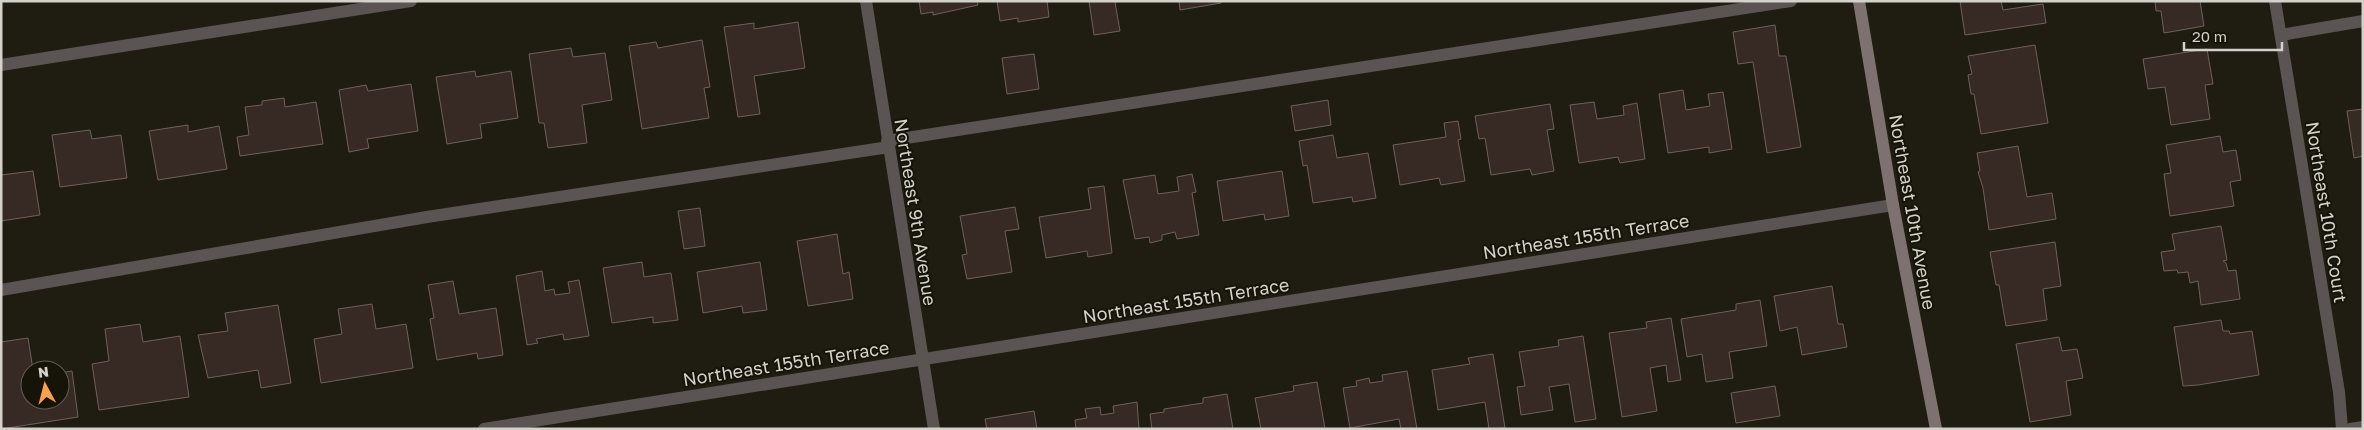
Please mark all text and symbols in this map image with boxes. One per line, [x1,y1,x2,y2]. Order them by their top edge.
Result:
scale bar [2184,20,2282,52]
text: 20 m [2192,27,2227,45]
street label: Northeast 10th Avenue [1885,113,1941,311]
street label: Northeast 9th Avenue [890,117,942,307]
street label: Northeast 10th Court [2302,120,2352,304]
street label: Northeast 155th Terrace [1481,209,1691,263]
street label: Northeast 155th Terrace [1081,273,1291,327]
street label: Northeast 155th Terrace [681,336,891,390]
north arrow [20,360,70,410]
text: N [37,363,50,381]

